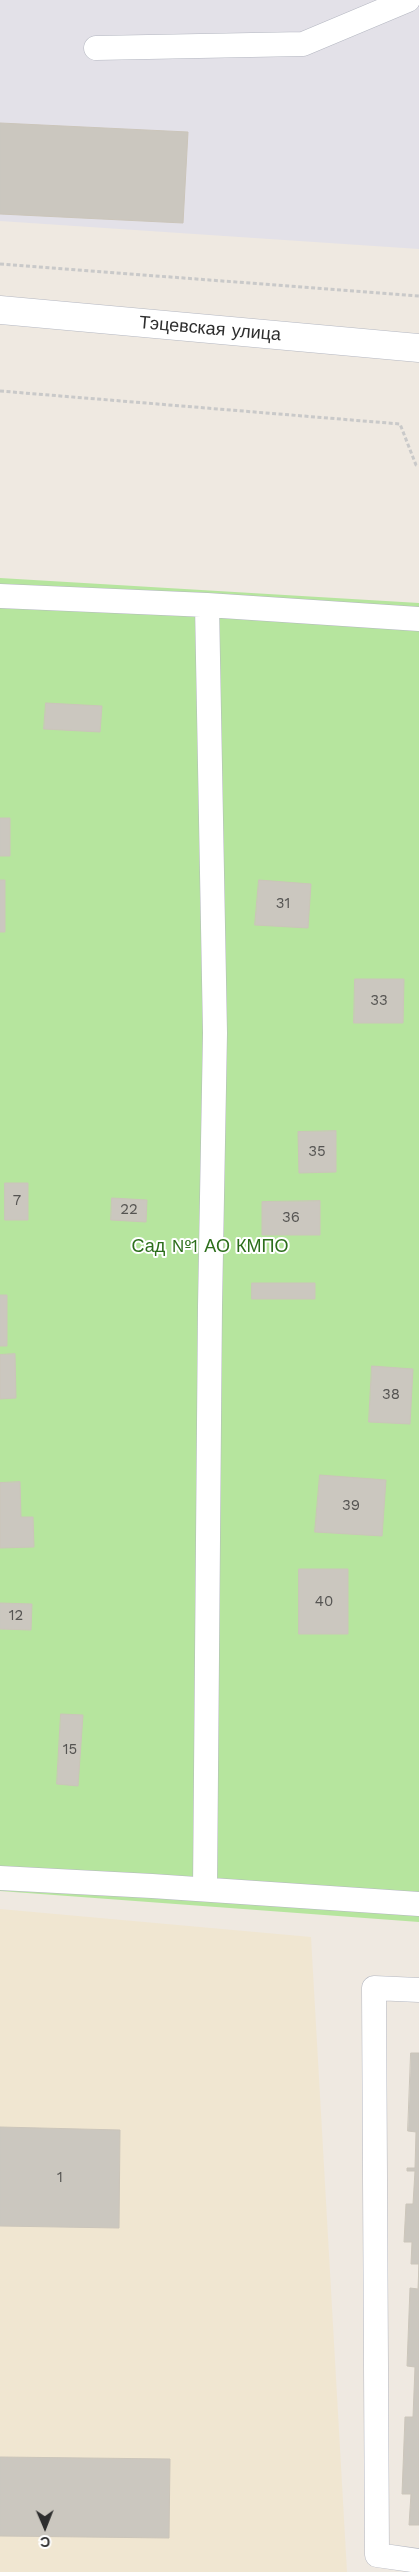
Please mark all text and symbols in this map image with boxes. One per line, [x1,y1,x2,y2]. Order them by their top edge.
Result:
street label: Тэцевская улица [138,312,282,346]
house number: 31 [276,895,290,913]
house number: 33 [370,992,388,1010]
house number: 35 [308,1143,326,1161]
house number: 7 [13,1192,21,1210]
house number: 22 [120,1201,138,1219]
house number: 36 [282,1209,300,1227]
park label: Сад №1 АО КМПО [132,1236,288,1258]
house number: 38 [382,1386,400,1404]
house number: 39 [342,1497,360,1515]
house number: 40 [315,1593,333,1611]
house number: 12 [9,1607,23,1625]
house number: 15 [63,1741,77,1759]
house number: 1 [57,2169,63,2187]
north arrow [20,2502,70,2552]
text: С [40,2534,50,2550]

